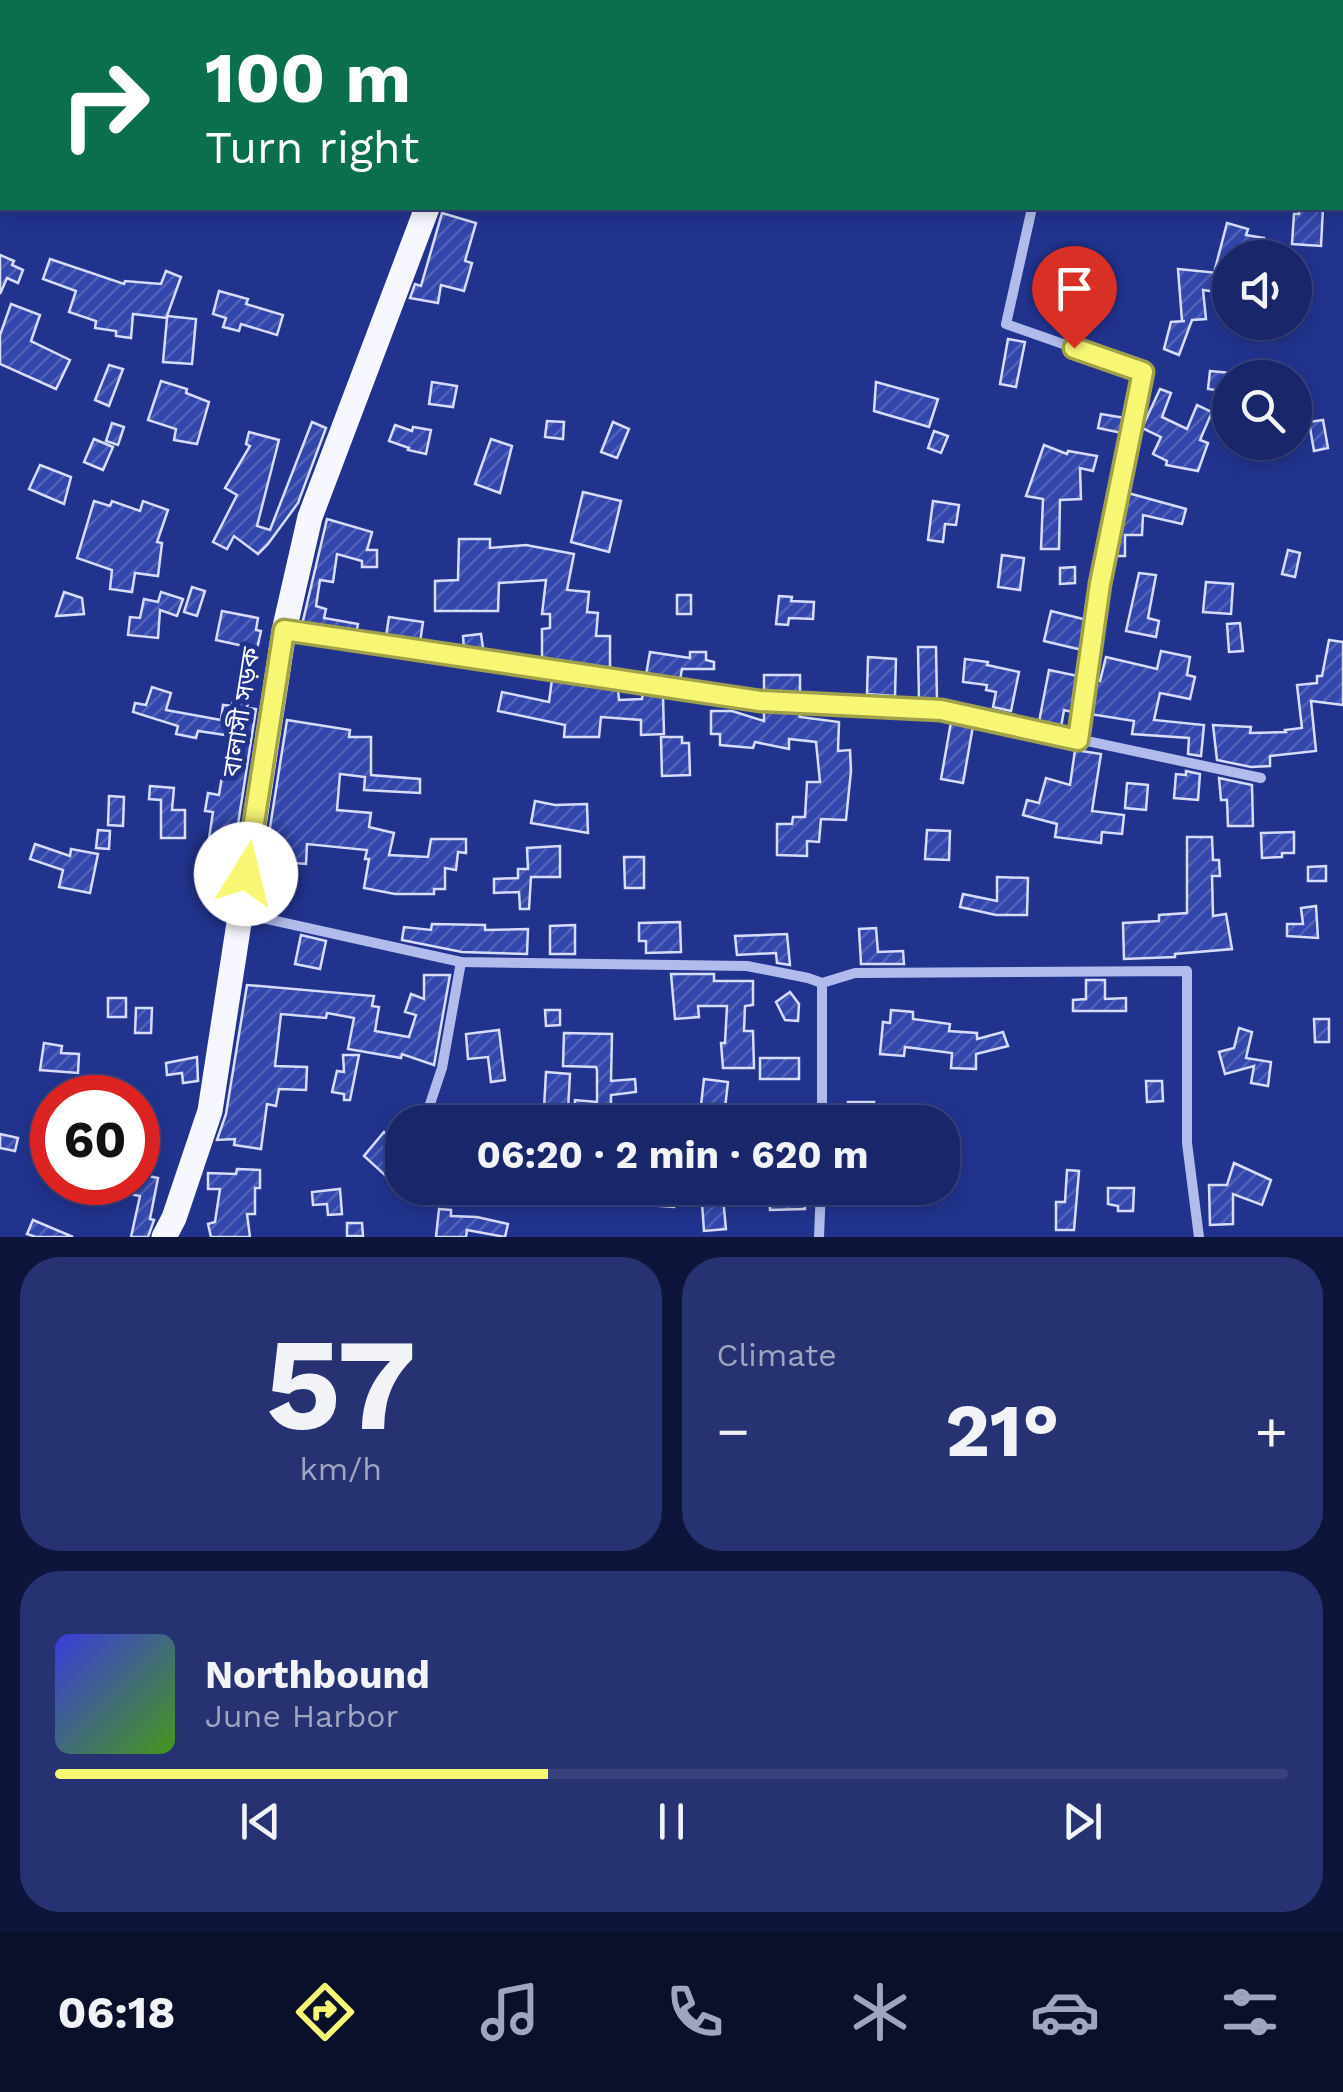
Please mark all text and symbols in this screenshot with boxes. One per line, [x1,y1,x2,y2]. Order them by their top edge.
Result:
text: 100 m [205,37,411,119]
icon: right [40,40,170,170]
text: Turn right [205,121,419,174]
map controls [1212,240,1312,460]
button: sound [1212,240,1312,340]
pin [1032,246,1117,349]
icon: arrive [1047,261,1102,316]
button: search [1212,360,1312,460]
street label: বালাসী সড়ক [216,644,266,780]
position arrow [194,822,298,926]
speed limit sign: 60 [30,1075,160,1205]
text: 06:20 · 2 min · 620 m [477,1133,868,1177]
text: 57 [265,1308,416,1461]
text: Climate [717,1336,837,1374]
text: 21° [945,1386,1059,1474]
text: − [717,1399,750,1463]
text: + [1255,1399,1288,1463]
text: km/h [300,1450,382,1488]
text: Northbound [205,1653,430,1697]
text: June Harbor [205,1697,399,1735]
icon: previous [233,1794,288,1849]
icon: pause [644,1794,699,1849]
icon: next [1055,1794,1110,1849]
icon: directions [290,1977,360,2047]
icon: music [475,1977,545,2047]
icon: phone [660,1977,730,2047]
icon: climate [845,1977,915,2047]
icon: car [1030,1977,1100,2047]
icon: filters [1215,1977,1285,2047]
text: 06:18 [58,1986,175,2039]

